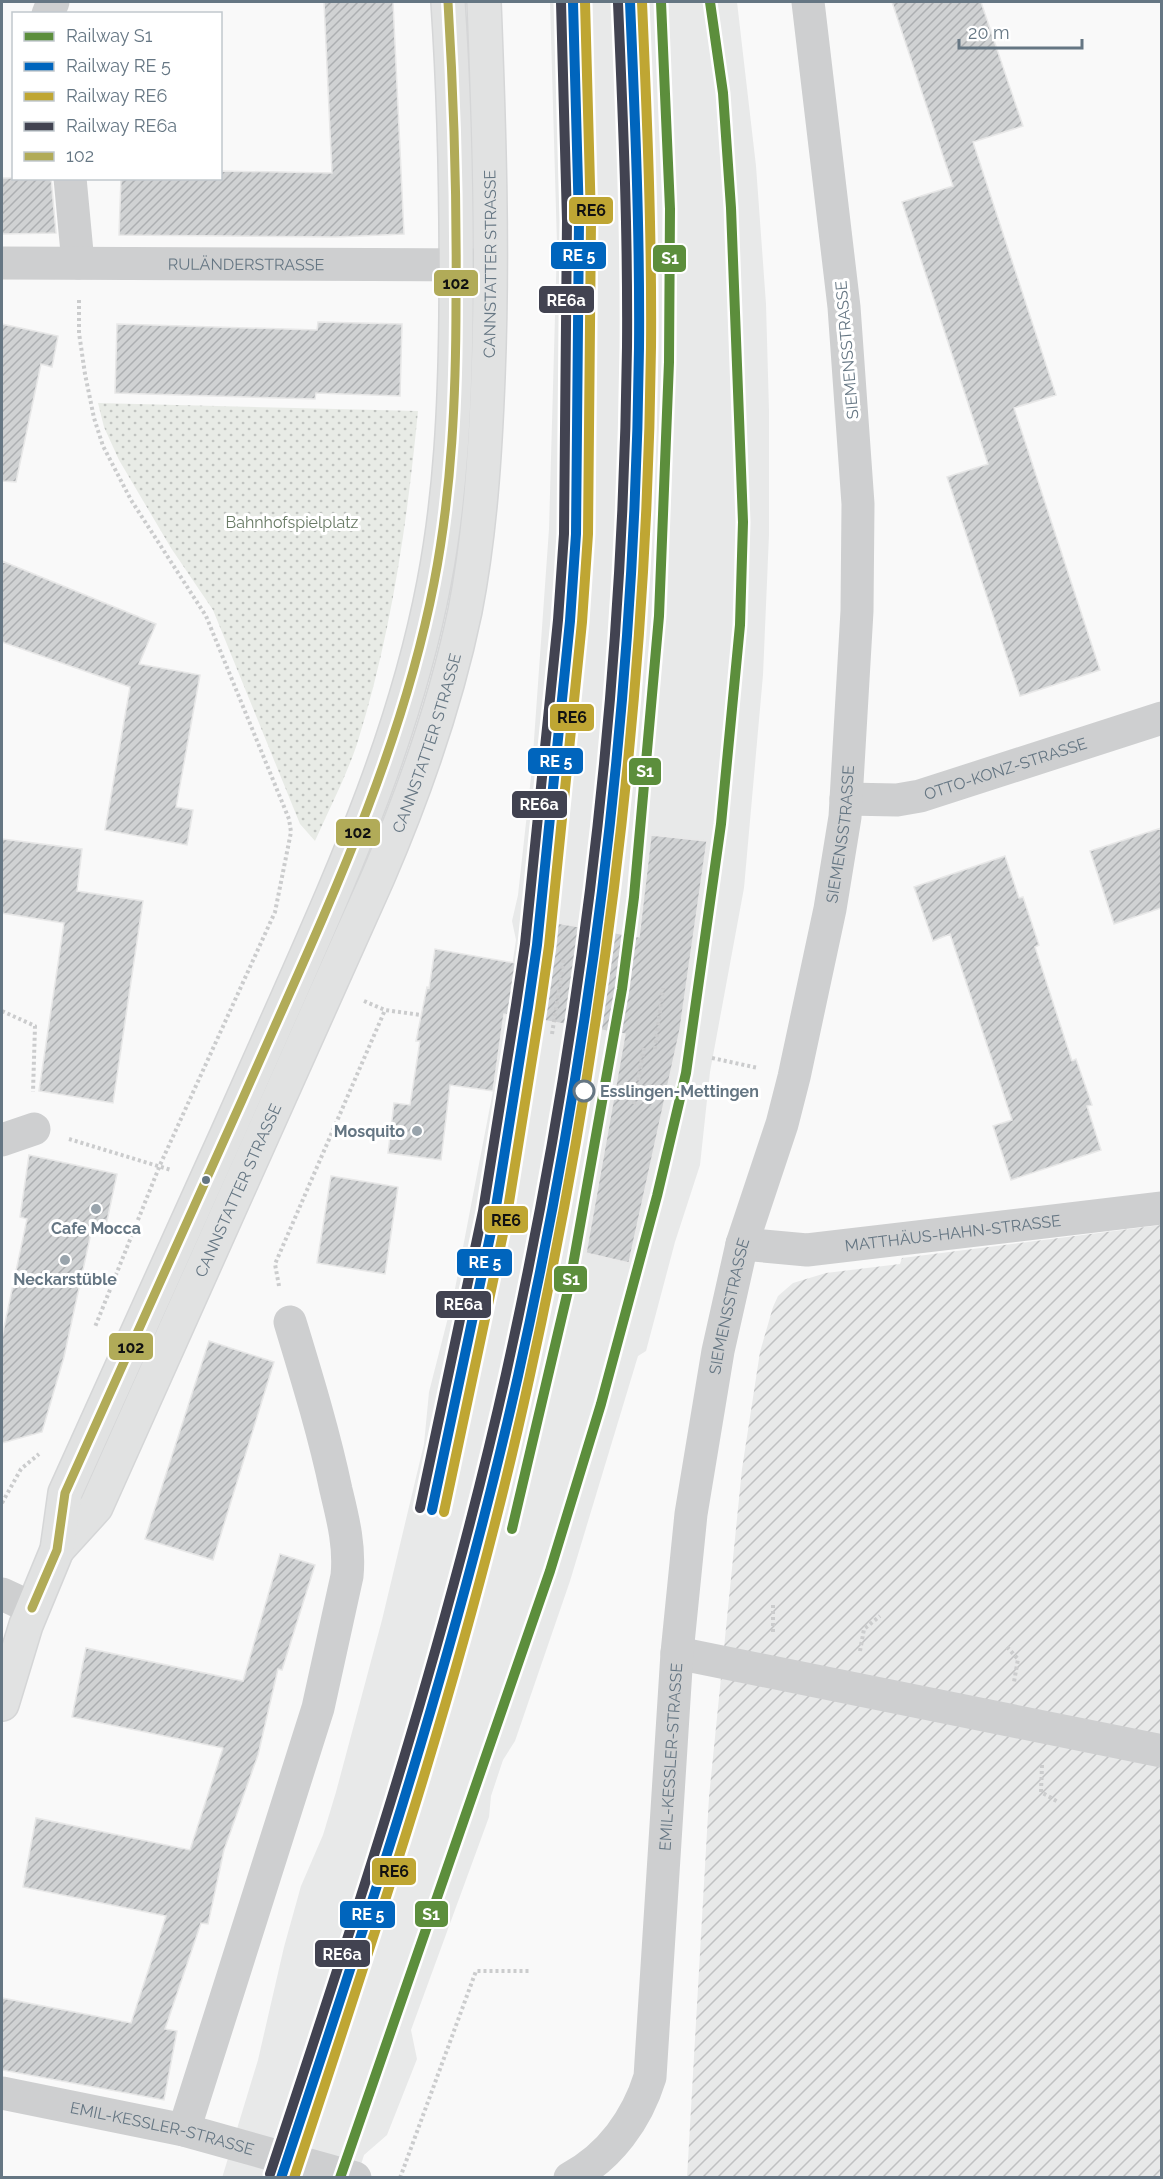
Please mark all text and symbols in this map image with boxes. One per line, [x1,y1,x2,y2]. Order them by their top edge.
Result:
legend [12,12,222,180]
scale bar [959,12,1082,50]
text: 20 m [968,22,1010,43]
text: Railway S1 [66,25,153,46]
text: Railway RE 5 [66,55,171,76]
text: Railway RE6 [66,85,167,106]
text: Railway RE6a [66,115,177,136]
text: 102 [66,145,94,166]
street label: CANNSTATTER STRASSE [479,170,500,358]
line badge: RE6 [568,196,614,225]
text: RE6 [576,201,606,220]
line badge: RE 5 [550,241,607,270]
line badge: S1 [652,244,687,273]
text: RE 5 [563,246,596,265]
text: S1 [661,249,679,268]
street label: RULÄNDERSTRASSE [168,253,325,274]
line badge: 102 [433,269,479,297]
text: 102 [443,274,469,293]
street label: SIEMENSSTRASSE [831,280,863,420]
line badge: RE6a [538,285,595,314]
text: RE6a [546,291,586,310]
park label: Bahnhofspielplatz [226,513,359,532]
street label: CANNSTATTER STRASSE [388,651,465,836]
line badge: RE6 [549,703,595,732]
text: RE6 [557,708,587,727]
street label: OTTO-KONZ-STRASSE [921,733,1089,804]
line badge: RE 5 [527,747,584,775]
text: RE 5 [540,752,573,771]
line badge: S1 [628,757,662,786]
text: S1 [636,762,654,781]
street label: SIEMENSSTRASSE [822,764,858,905]
line badge: RE6a [511,790,568,819]
text: RE6a [519,795,559,814]
line badge: 102 [335,818,381,847]
text: 102 [345,823,371,842]
marker: Esslingen-Mettingen [573,1080,595,1102]
place label: Esslingen-Mettingen [600,1082,759,1101]
street label: CANNSTATTER STRASSE [191,1100,285,1280]
place label: Mosquito [334,1122,405,1141]
marker: Mosquito [410,1124,424,1138]
unlabelled marker [200,1174,212,1186]
marker: Cafe Mocca [89,1202,103,1216]
line badge: RE6 [483,1205,529,1234]
text: RE6 [491,1211,521,1230]
street label: MATTHÄUS-HAHN-STRASSE [844,1211,1062,1255]
place label: Cafe Mocca [51,1219,141,1238]
street label: SIEMENSSTRASSE [705,1235,753,1376]
line badge: RE 5 [456,1248,513,1277]
marker: Neckarstüble [58,1253,72,1267]
text: RE 5 [469,1253,502,1272]
line badge: S1 [553,1265,588,1293]
place label: Neckarstüble [13,1270,117,1289]
text: S1 [562,1270,580,1289]
line badge: RE6a [435,1290,492,1319]
text: RE6a [443,1295,483,1314]
line badge: 102 [108,1332,154,1361]
text: 102 [118,1338,144,1357]
street label: EMIL-KESSLER-STRASSE [655,1662,686,1851]
line badge: RE6 [371,1857,417,1886]
text: RE6 [379,1862,409,1881]
line badge: RE 5 [339,1900,396,1929]
line badge: S1 [414,1900,449,1928]
text: RE 5 [352,1905,385,1924]
text: S1 [422,1905,440,1924]
line badge: RE6a [314,1939,371,1968]
text: RE6a [322,1945,362,1964]
street label: EMIL-KESSLER-STRASSE [69,2098,256,2159]

